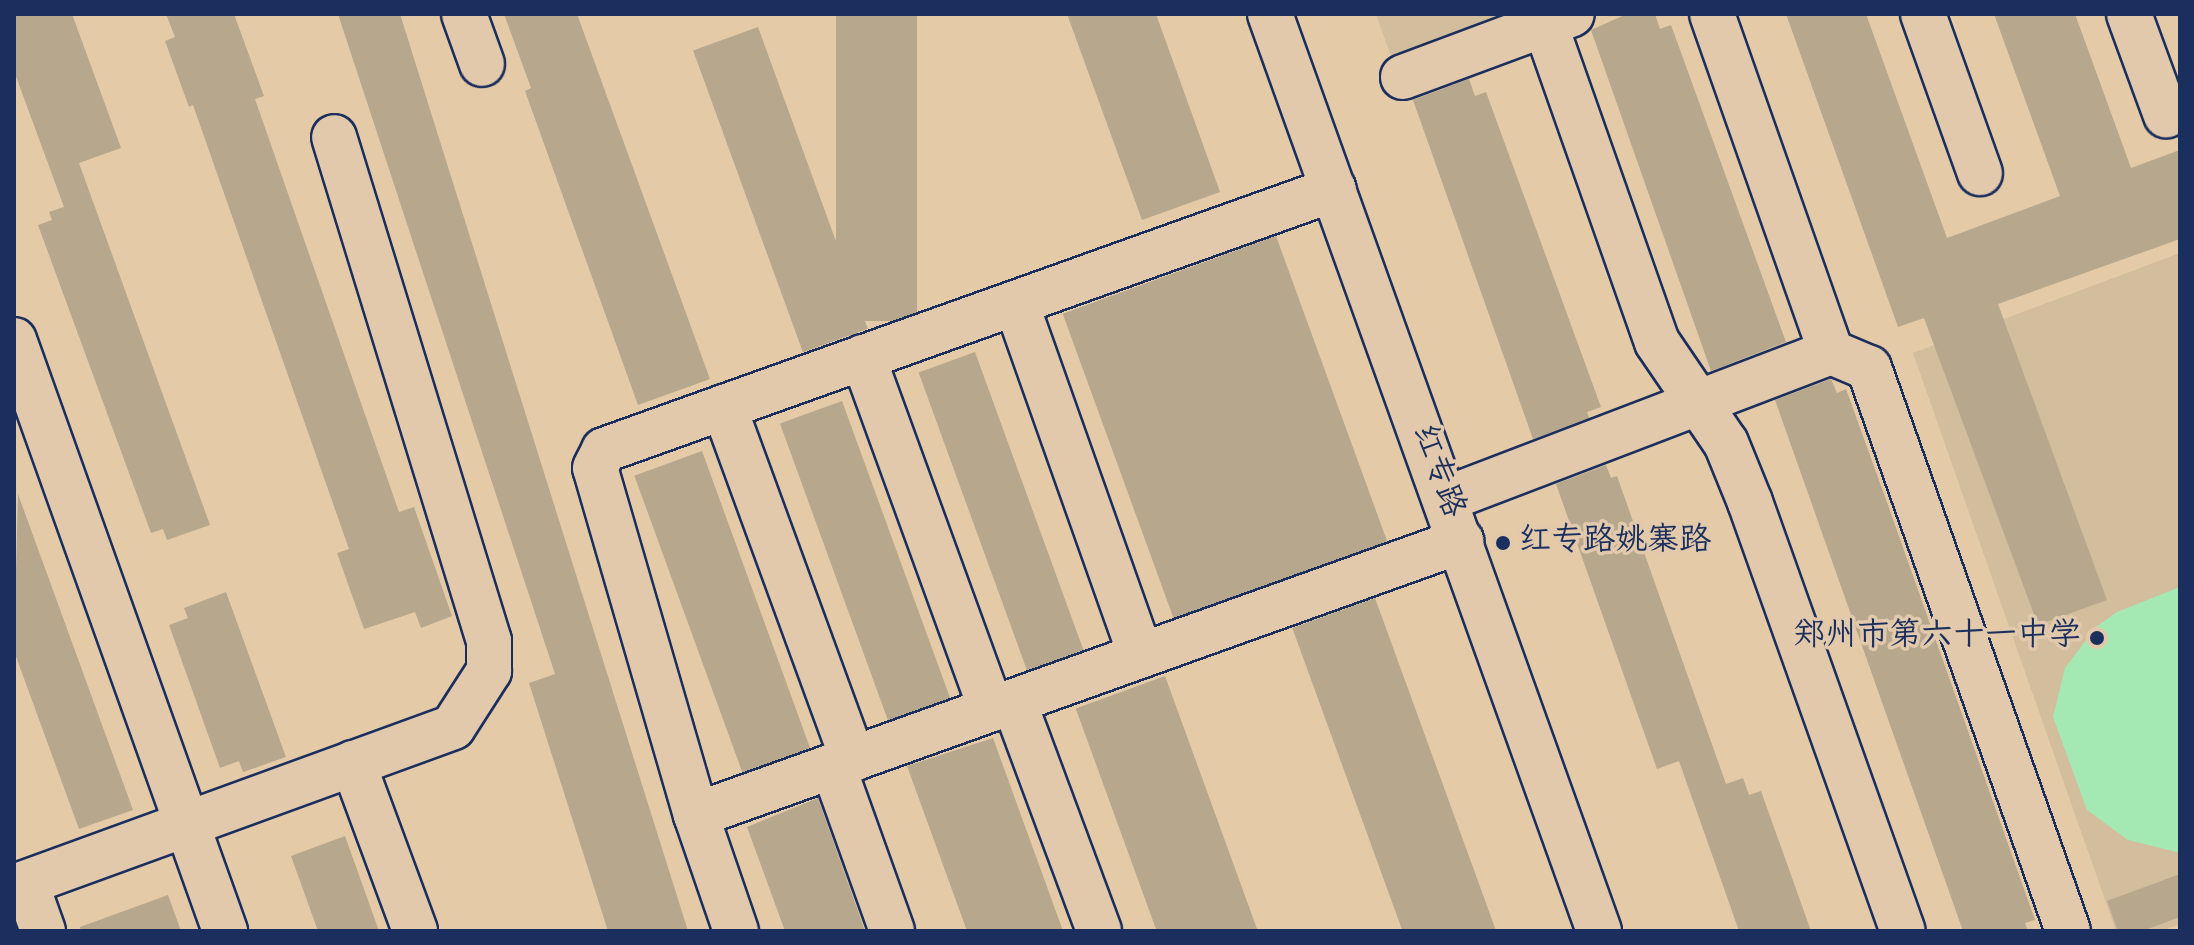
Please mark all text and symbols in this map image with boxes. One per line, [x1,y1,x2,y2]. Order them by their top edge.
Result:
street label: 红专路 [1402,420,1470,524]
place label: 红专路姚寨路 [1519,524,1711,562]
marker: 红专路姚寨路 [1494,534,1512,552]
place label: 郑州市第六十一中学 [1793,619,2081,657]
marker: 郑州市第六十一中学 [2088,629,2106,647]

